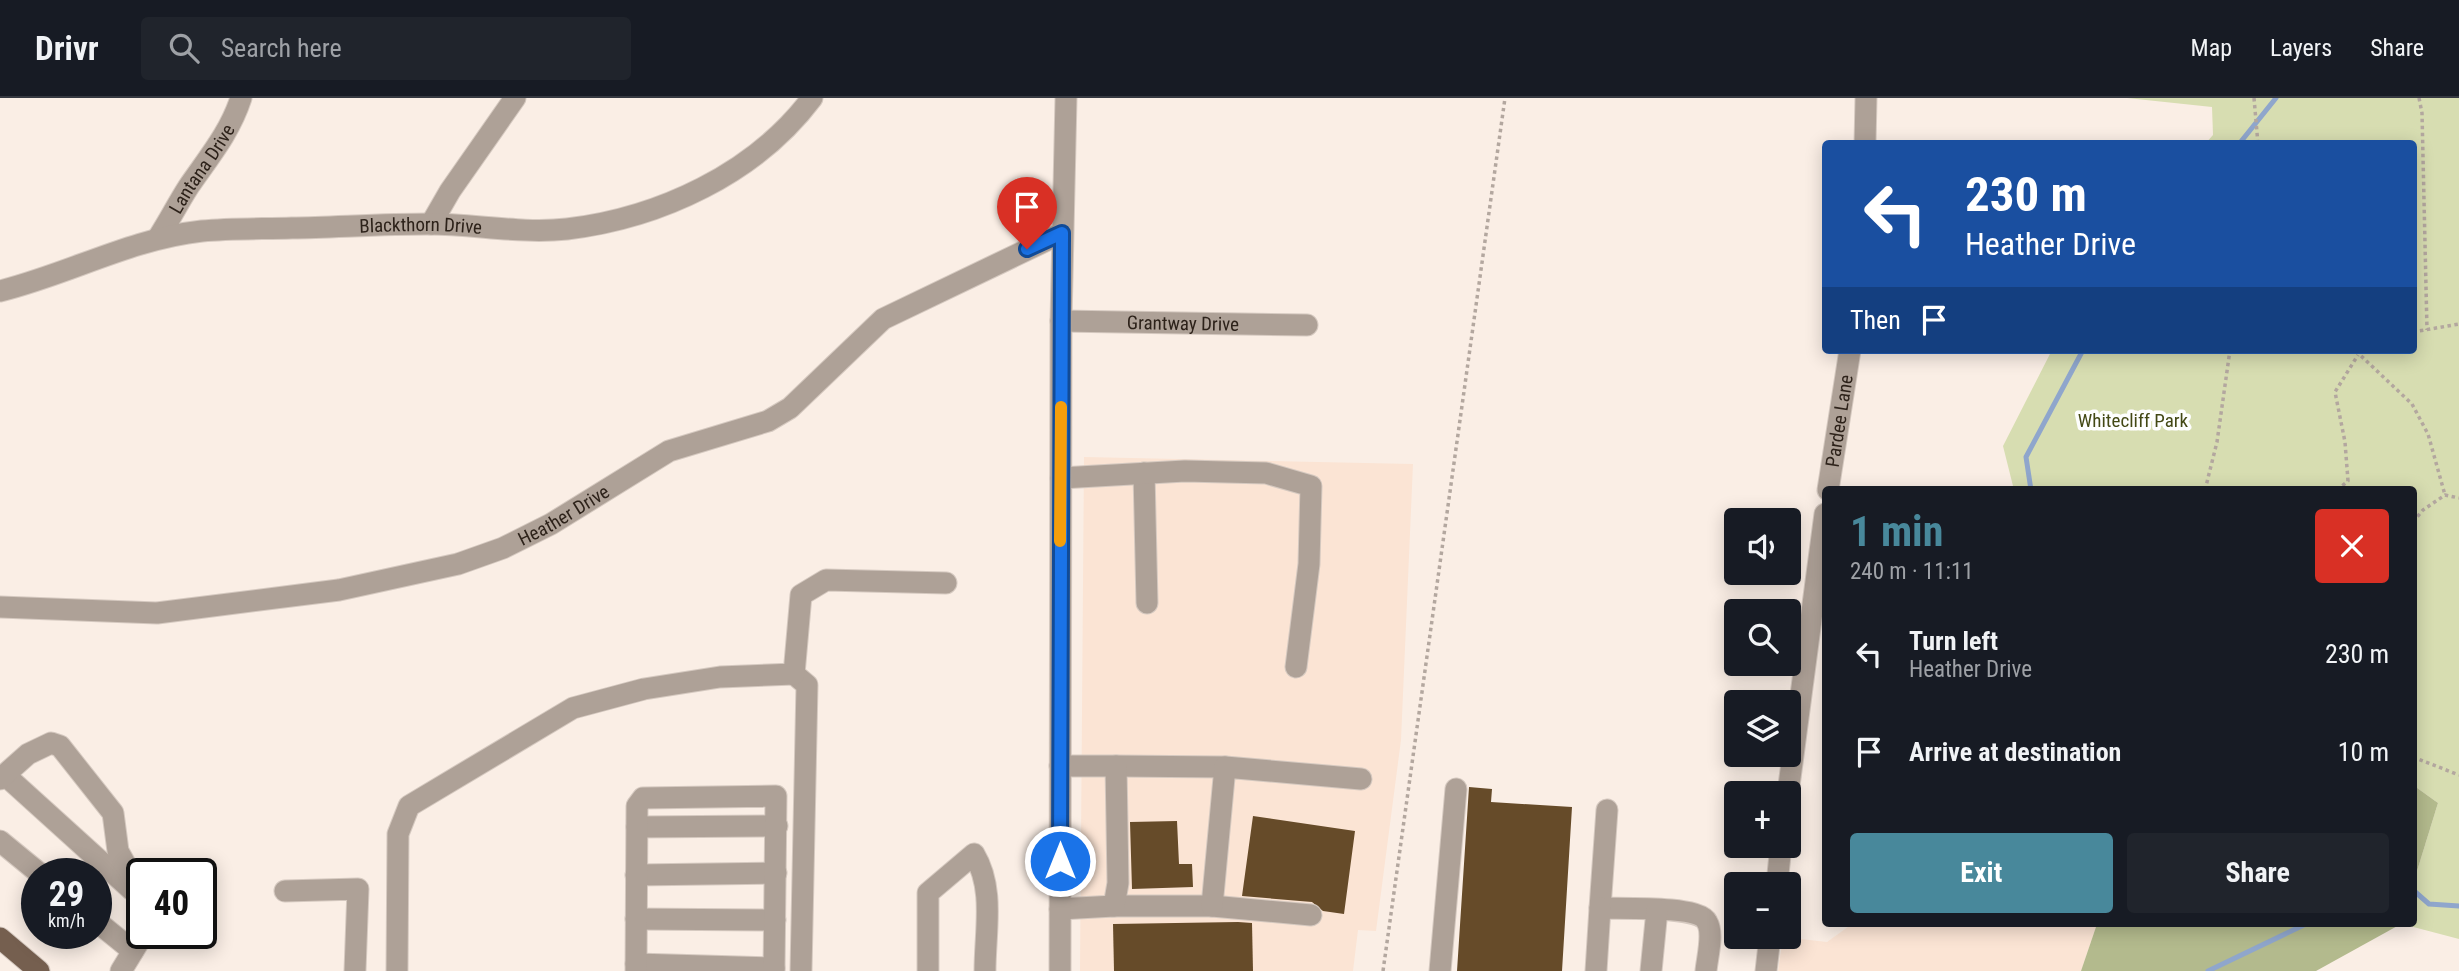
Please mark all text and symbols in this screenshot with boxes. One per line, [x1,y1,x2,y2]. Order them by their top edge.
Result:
search box [141,17,631,80]
text: Drivr [35,29,99,68]
icon: search [165,29,203,67]
text: Search here [221,33,342,63]
text: Map [2191,34,2232,62]
text: Layers [2270,34,2332,62]
text: Share [2370,34,2424,62]
street label: Lantana Drive [164,120,239,217]
text: 230 m [1965,166,2087,223]
icon: left [1850,168,1941,259]
pin [997,177,1057,249]
icon: arrive [1008,188,1046,226]
street label: Blackthorn Drive [359,212,483,238]
text: Heather Drive [1965,225,2136,263]
icon: arrive [1915,301,1953,339]
text: Then [1850,305,1901,335]
street label: Grantway Drive [1127,311,1239,335]
street label: Pardee Lane [1820,373,1857,469]
park label: Whitecliff Park [2078,409,2189,432]
street label: Heather Drive [514,479,613,550]
text: 1 min [1850,507,1943,556]
map controls [1724,508,1801,949]
button: sound [1724,508,1801,585]
button: close [2315,509,2389,583]
text: 240 m · 11:11 [1850,558,1974,585]
button: search [1724,599,1801,676]
text: Turn left [1909,626,1998,656]
icon: left [1850,635,1888,673]
text: 230 m [2325,639,2389,669]
text: Heather Drive [1909,656,2032,683]
button: layers [1724,690,1801,767]
icon: arrive [1850,733,1888,771]
text: Arrive at destination [1909,737,2121,767]
text: 10 m [2338,737,2389,767]
button: + [1724,781,1801,858]
position arrow [1023,824,1097,898]
button: Exit [1850,833,2113,913]
button: Share [2127,833,2389,913]
speed limit sign: 40 [126,858,217,949]
button: − [1724,872,1801,949]
text: 29 [49,874,84,915]
text: km/h [48,910,85,931]

